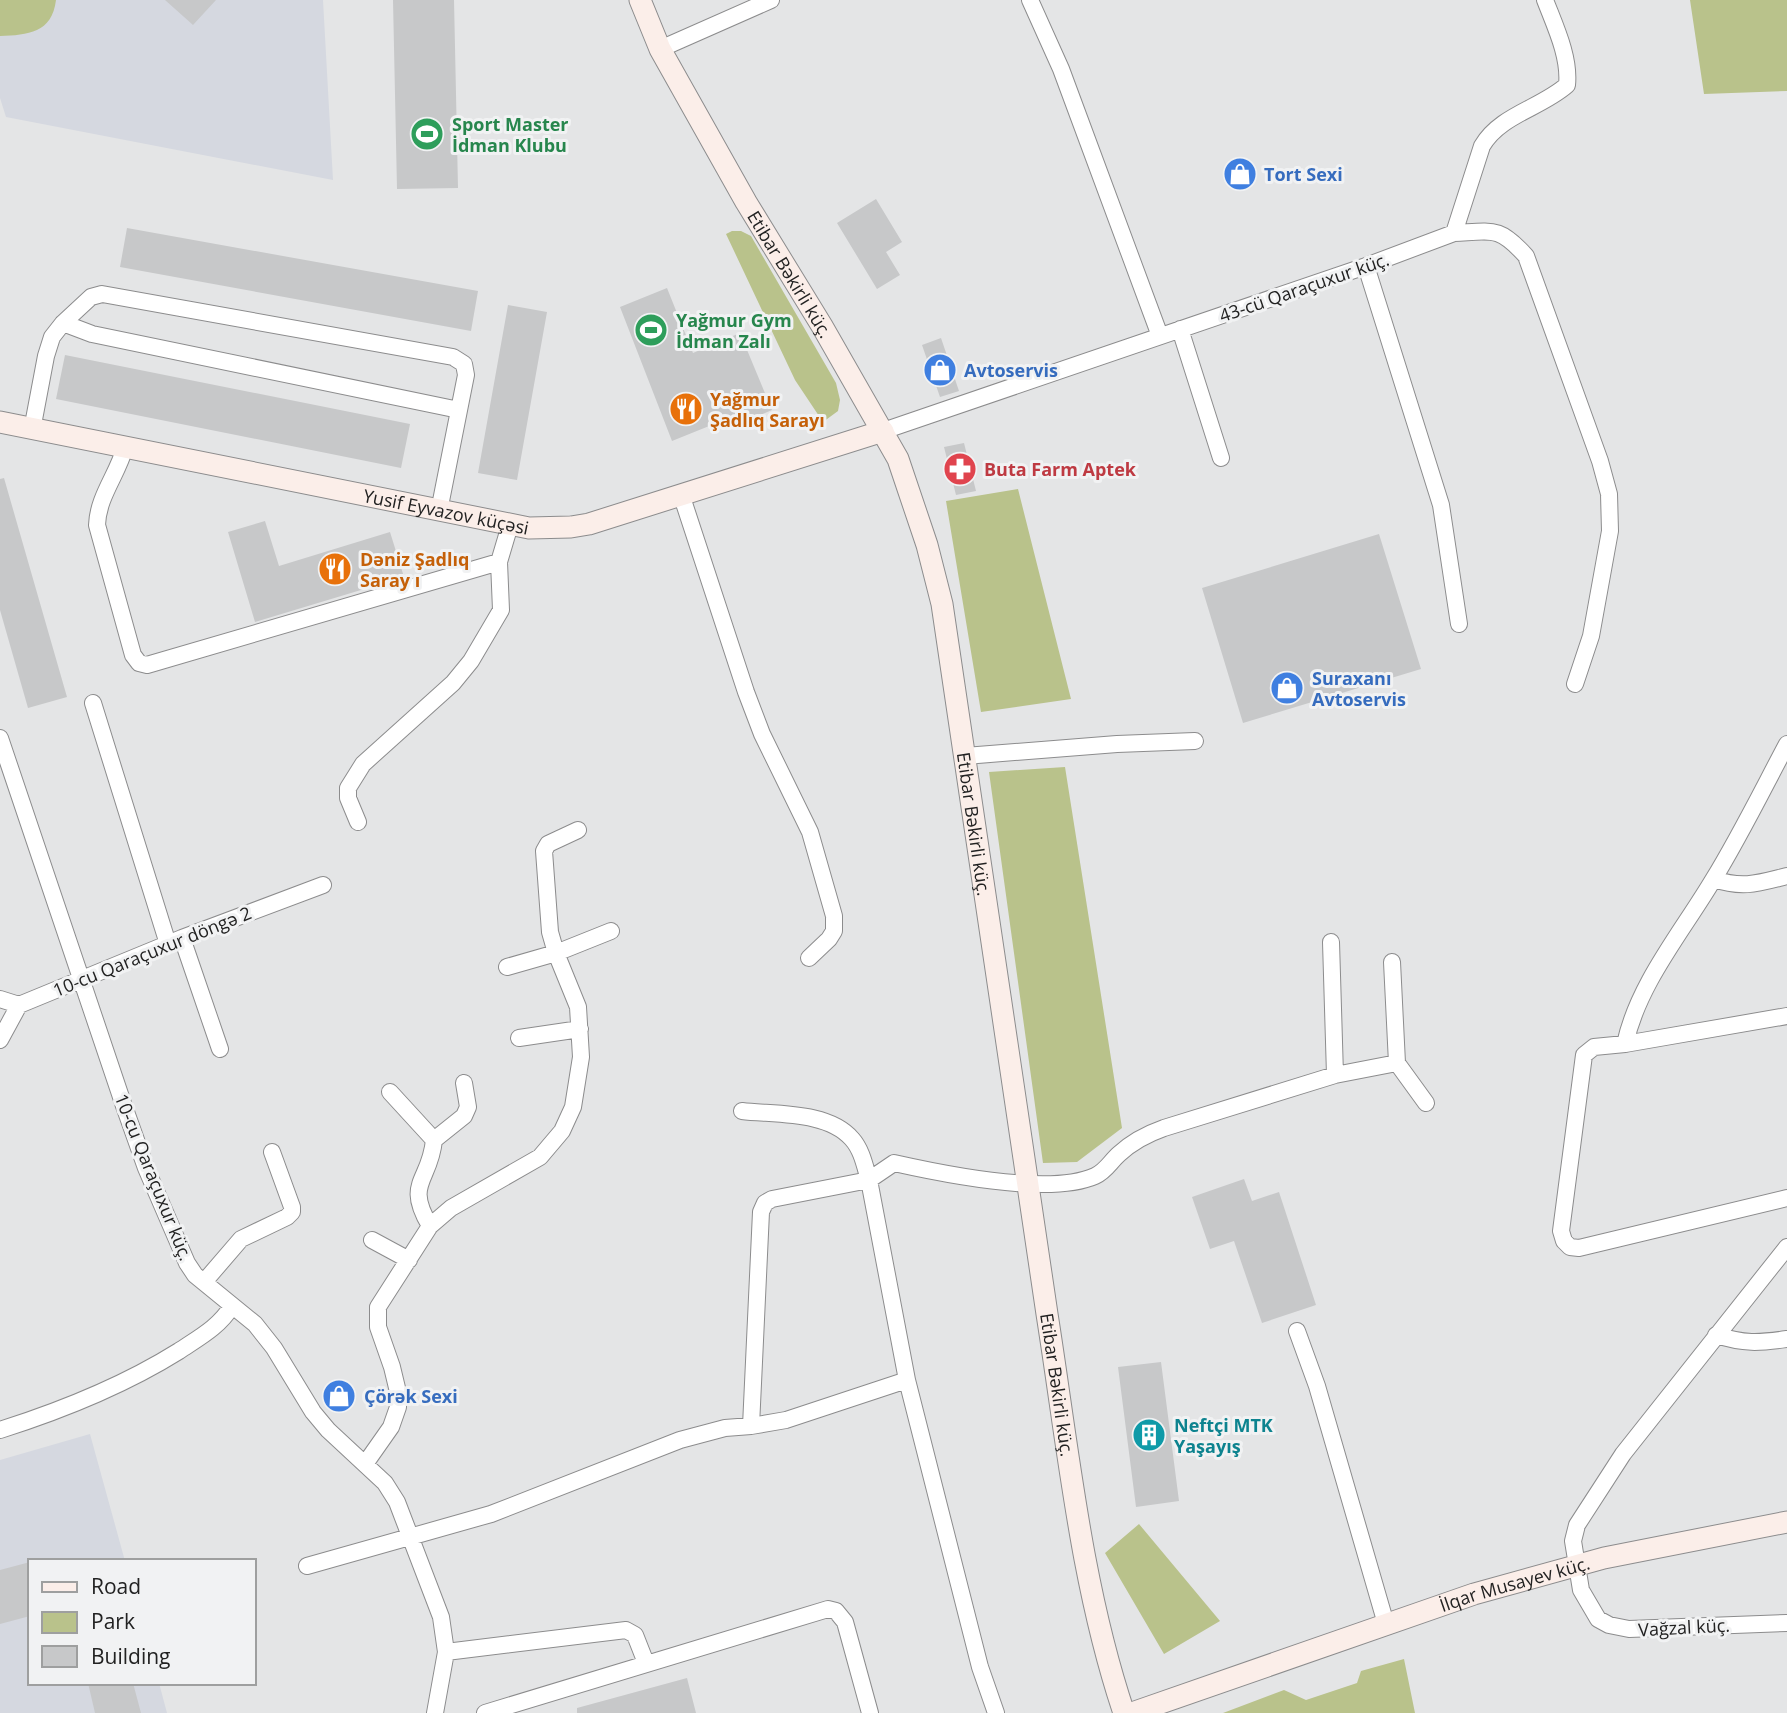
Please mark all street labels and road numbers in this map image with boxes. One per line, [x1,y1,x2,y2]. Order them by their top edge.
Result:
street label: Etibar Bəkirli küç. [742,206,838,342]
street label: 43-cü Qaraçuxur küç. [1216,247,1392,327]
street label: Yusif Eyvazov küçəsi [361,483,531,540]
street label: Etibar Bəkirli küç. [952,750,996,897]
street label: 10-cu Qaraçuxur döngə 2 [49,900,255,1002]
street label: 10-cu Qaraçuxur küç. [110,1090,198,1264]
street label: Etibar Bəkirli küç. [1035,1311,1080,1458]
street label: İlqar Musayev küç. [1436,1551,1592,1617]
street label: Vağzal küç. [1637,1613,1731,1641]

